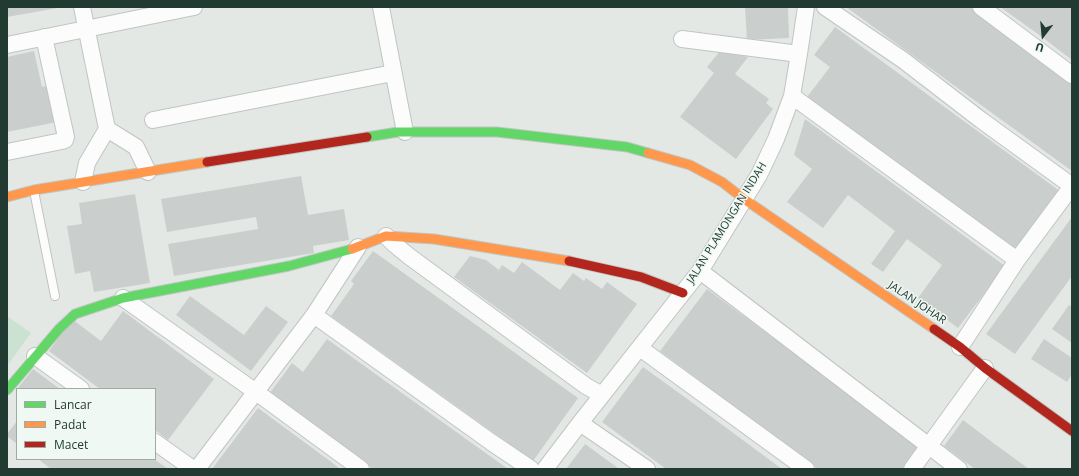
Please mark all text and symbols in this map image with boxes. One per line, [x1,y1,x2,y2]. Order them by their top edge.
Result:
north arrow [1023,16,1063,56]
text: U [1033,40,1046,56]
street label: JALAN PLAMONGAN INDAH [684,160,770,286]
street label: JALAN JOHAR [885,279,949,327]
legend [16,388,156,460]
text: Lancar [54,396,92,413]
text: Padat [54,416,86,433]
text: Macet [54,436,88,453]

